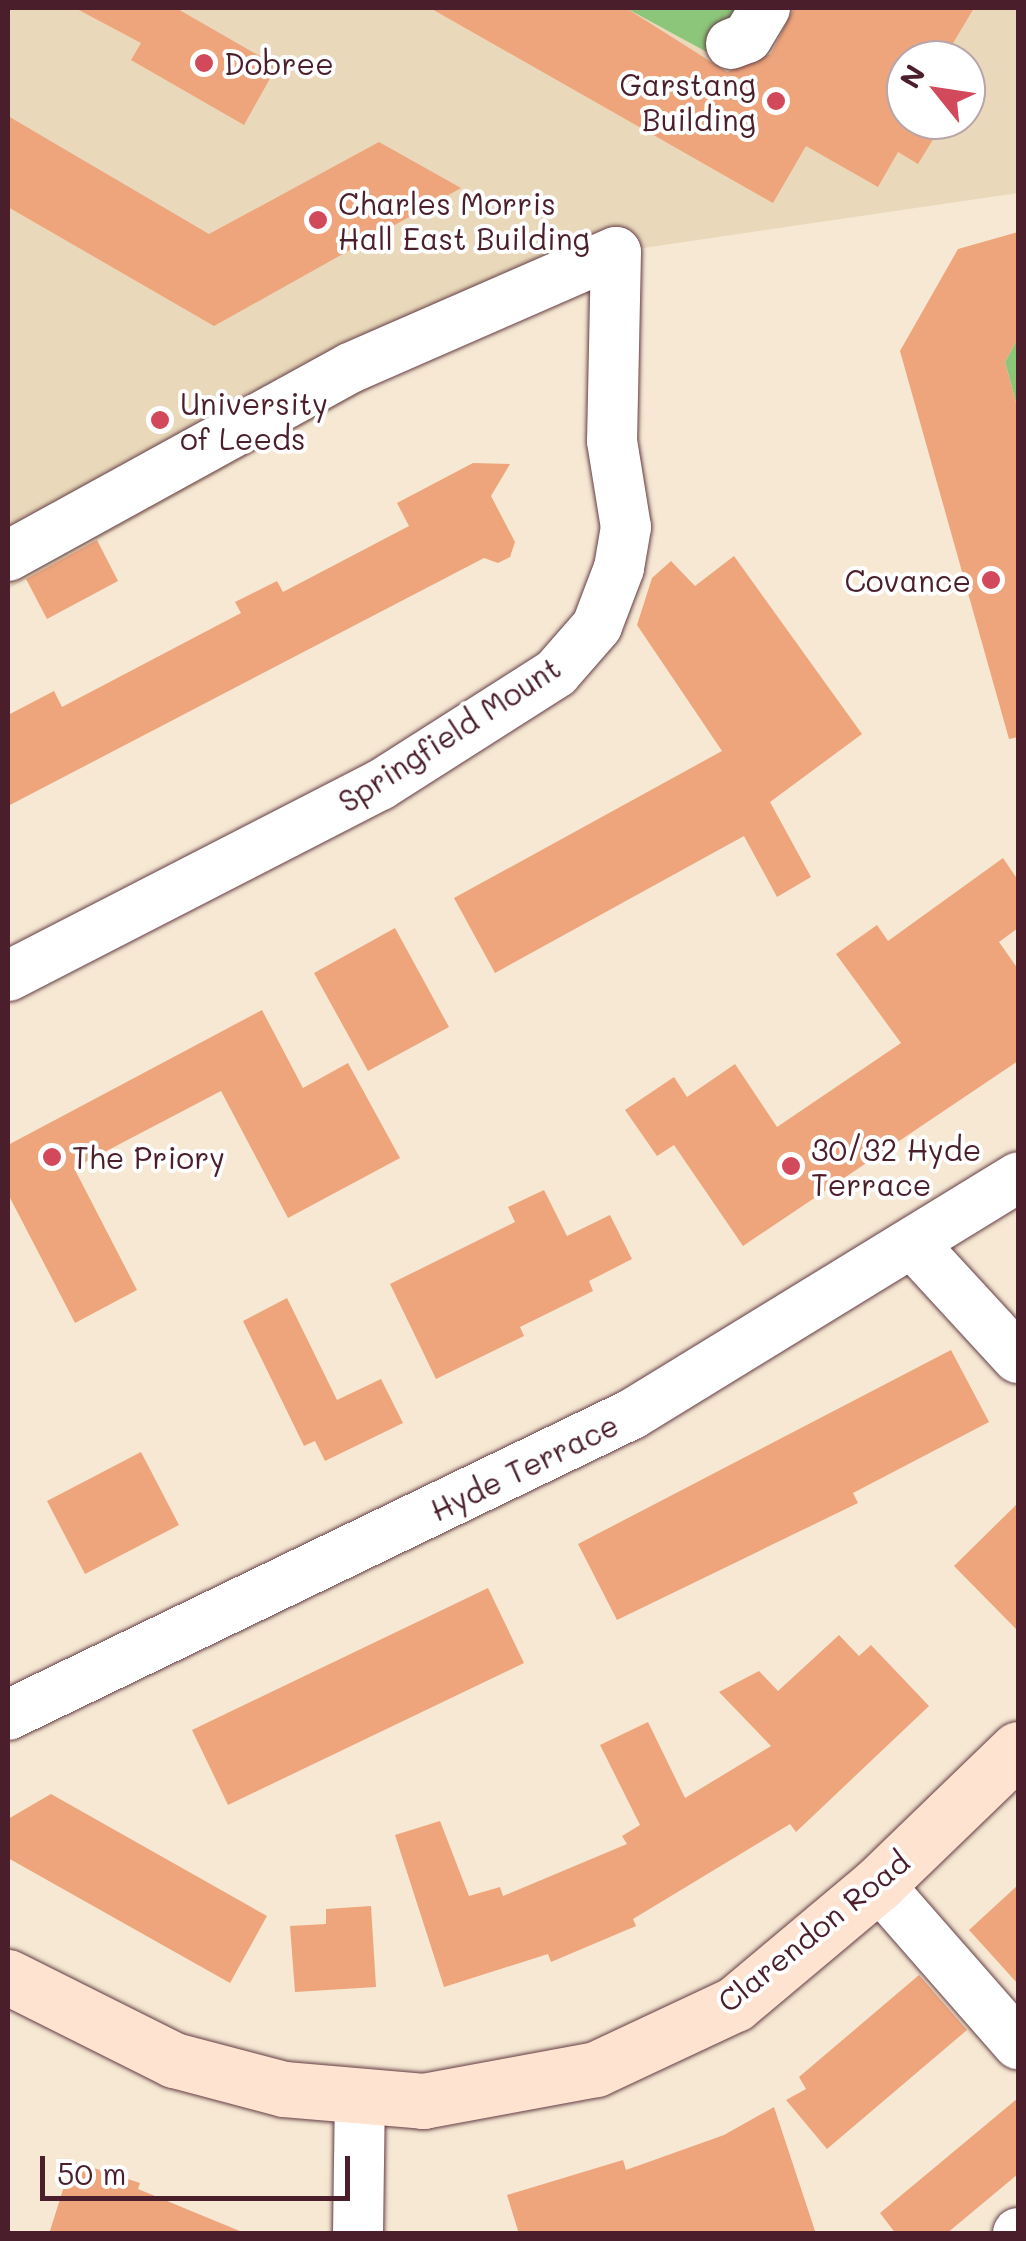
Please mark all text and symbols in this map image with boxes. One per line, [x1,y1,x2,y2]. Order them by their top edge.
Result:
north arrow [886,40,986,140]
place label: Dobree [224,45,334,81]
marker: Dobree [193,52,215,74]
text: N [891,58,933,94]
place label: Garstang Building [620,66,756,136]
marker: Garstang Building [765,90,787,112]
place label: Charles Morris Hall East Building [338,185,590,256]
marker: Charles Morris Hall East Building [307,209,329,231]
place label: University of Leeds [180,385,328,456]
marker: University of Leeds [149,409,171,431]
place label: Covance [844,562,971,598]
marker: Covance [980,569,1002,591]
street label: Springfield Mount [331,649,567,819]
place label: 30/32 Hyde Terrace [811,1131,981,1202]
place label: The Priory [72,1139,225,1175]
marker: The Priory [41,1146,63,1168]
marker: 30/32 Hyde Terrace [780,1155,802,1177]
street label: Hyde Terrace [424,1406,624,1528]
street label: Clarendon Road [710,1843,916,2019]
scale bar [45,2136,355,2198]
text: 50 m [57,2153,127,2193]

